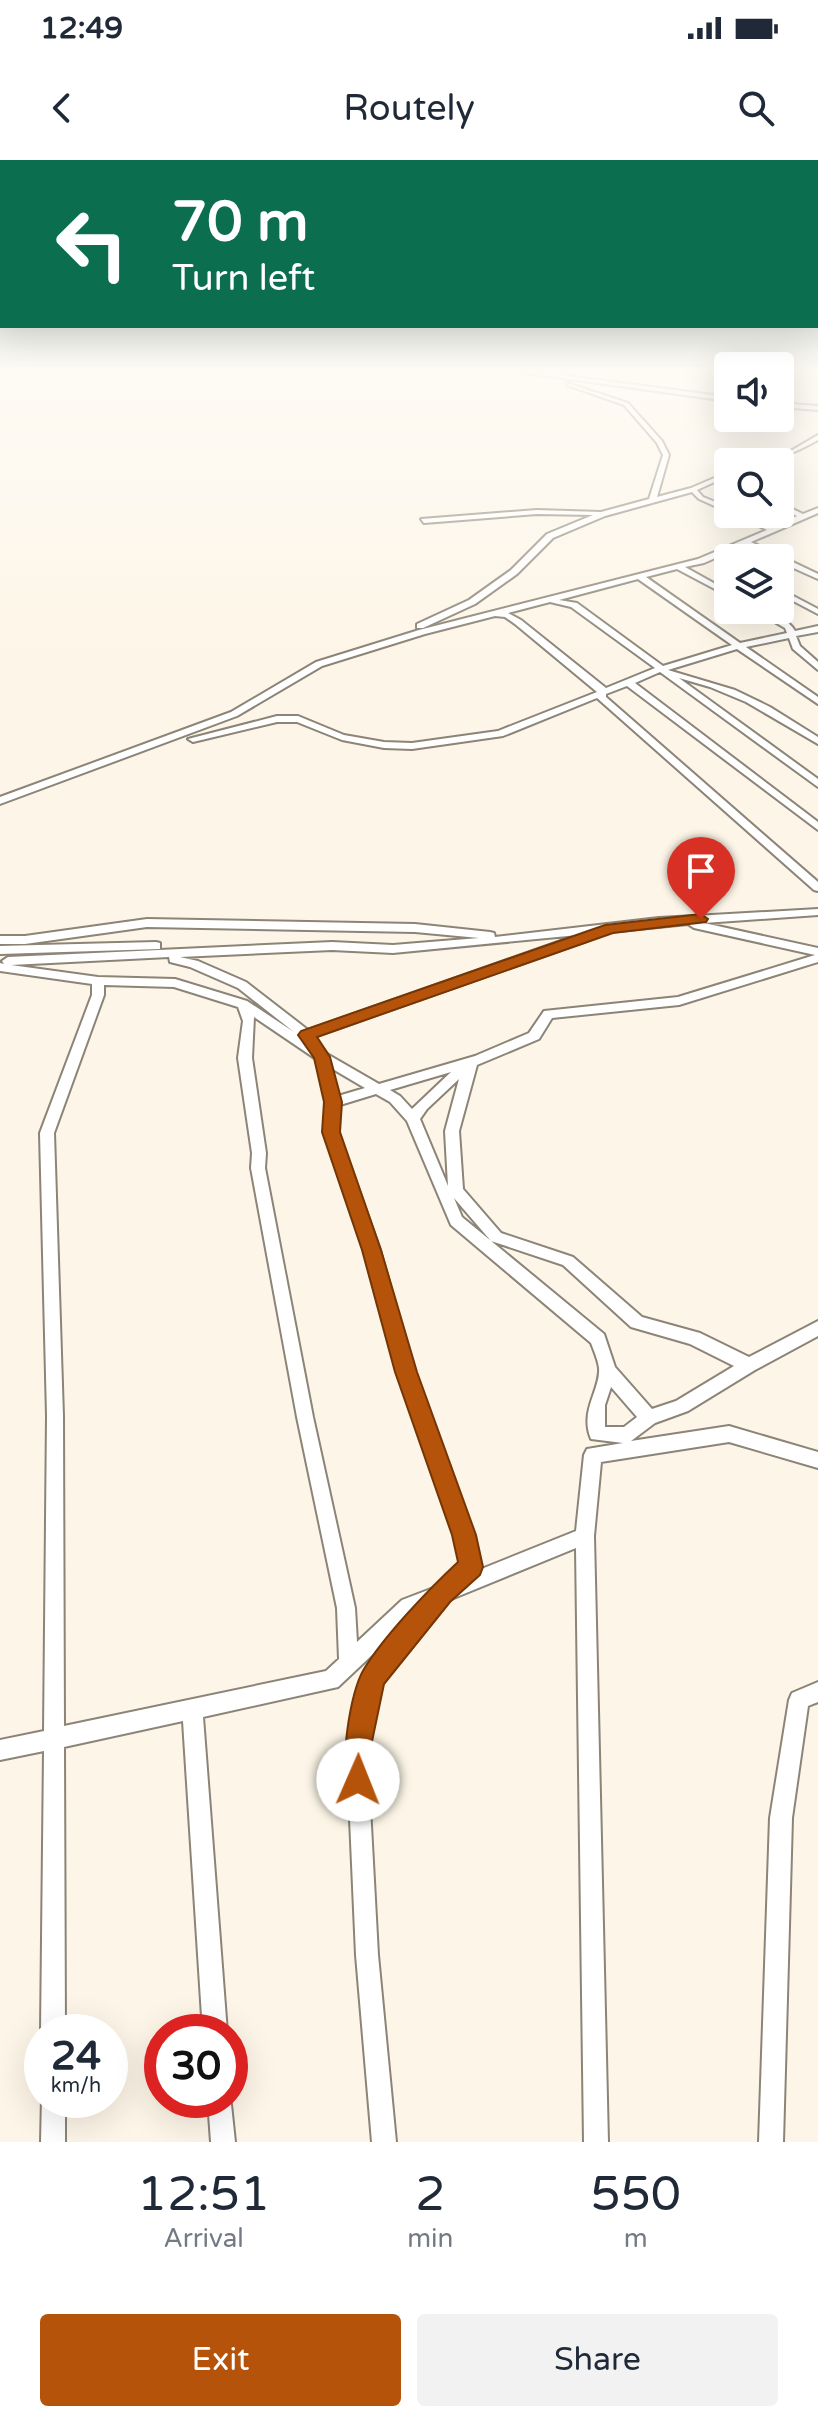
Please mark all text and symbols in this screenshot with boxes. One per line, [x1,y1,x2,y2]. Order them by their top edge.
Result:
text: 12:49 [40,10,123,47]
icon: back [40,86,84,130]
icon: search [734,86,778,130]
text: Routely [343,87,475,130]
text: 70 m [172,189,308,256]
icon: left [40,192,144,296]
text: Turn left [172,257,315,300]
map controls [714,352,794,624]
button: sound [714,352,794,432]
button: search [714,448,794,528]
button: layers [714,544,794,624]
pin [667,837,735,919]
icon: arrive [679,849,723,893]
position arrow [316,1738,400,1822]
speed limit sign: 30 [144,2014,248,2118]
text: 24 [51,2032,101,2080]
text: km/h [51,2074,101,2098]
text: 12:51 [137,2166,270,2224]
text: 2 [415,2166,445,2224]
text: 550 [590,2166,681,2224]
text: Arrival [163,2223,244,2254]
text: min [407,2223,453,2254]
text: m [624,2223,648,2254]
button: Exit [40,2314,401,2406]
button: Share [417,2314,778,2406]

